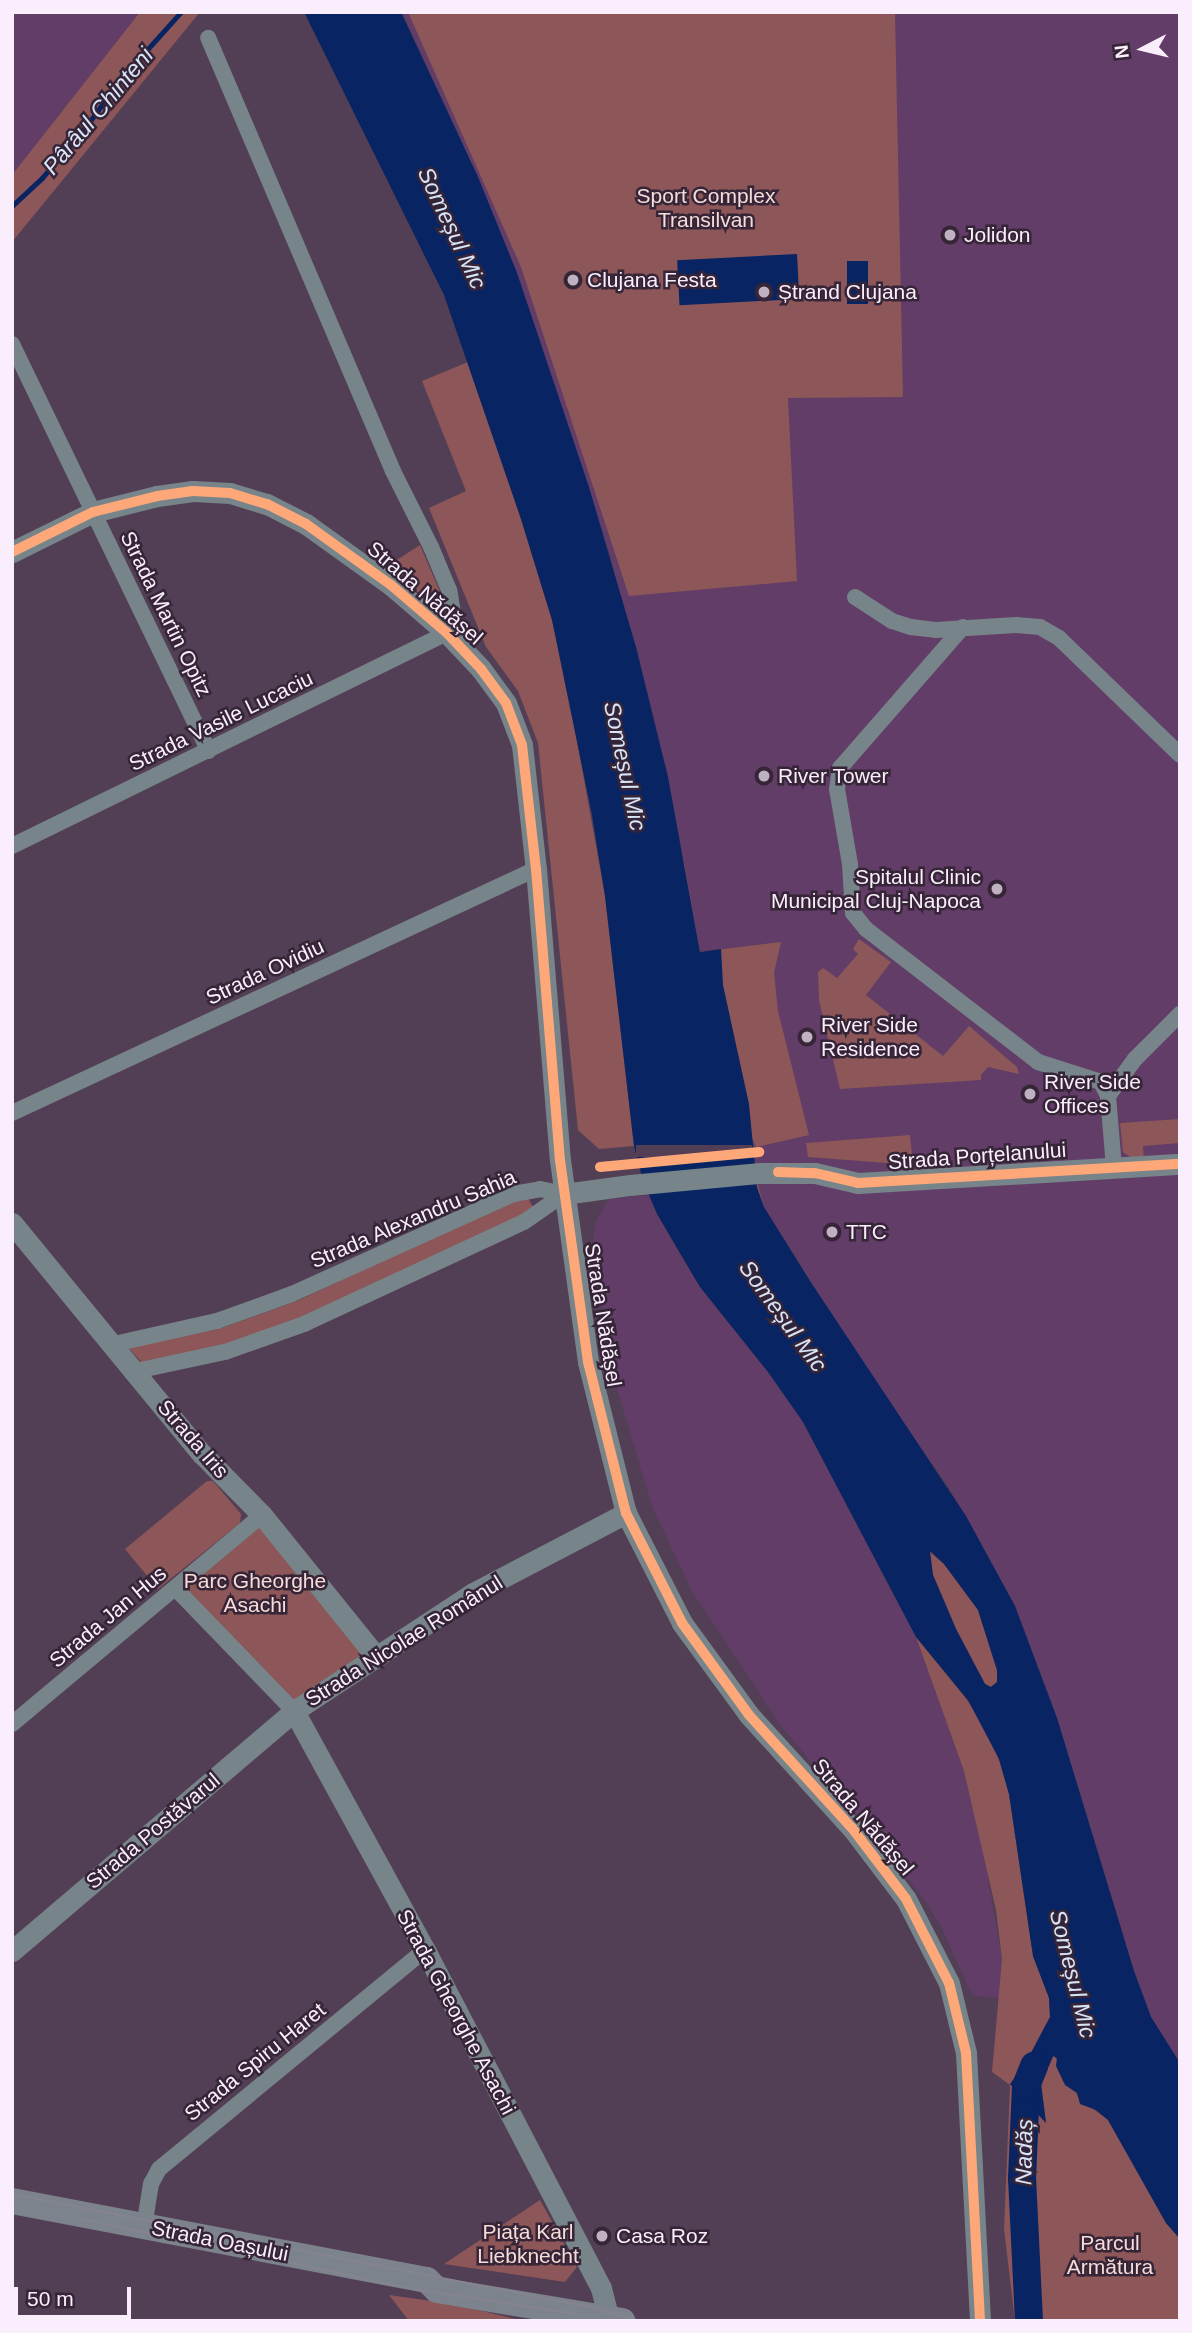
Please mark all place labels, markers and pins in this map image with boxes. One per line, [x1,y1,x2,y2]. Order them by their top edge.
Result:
place label: Jolidon [964,222,1031,248]
marker: Jolidon [942,227,958,243]
place label: Clujana Festa [587,267,717,293]
marker: Clujana Festa [565,272,581,288]
place label: Ștrand Clujana [778,279,917,305]
marker: Ștrand Clujana [756,284,772,300]
place label: River Tower [778,763,889,789]
marker: River Tower [756,768,772,784]
place label: Spitalul Clinic Municipal Cluj-Napoca [771,864,981,914]
marker: Spitalul Clinic Municipal Cluj-Napoca [987,879,1007,899]
place label: River Side Residence [821,1012,920,1062]
marker: River Side Residence [799,1029,815,1045]
place label: River Side Offices [1044,1069,1141,1119]
marker: River Side Offices [1022,1086,1038,1102]
place label: TTC [846,1219,887,1245]
marker: TTC [824,1224,840,1240]
place label: Casa Roz [616,2223,708,2249]
marker: Casa Roz [594,2228,610,2244]

